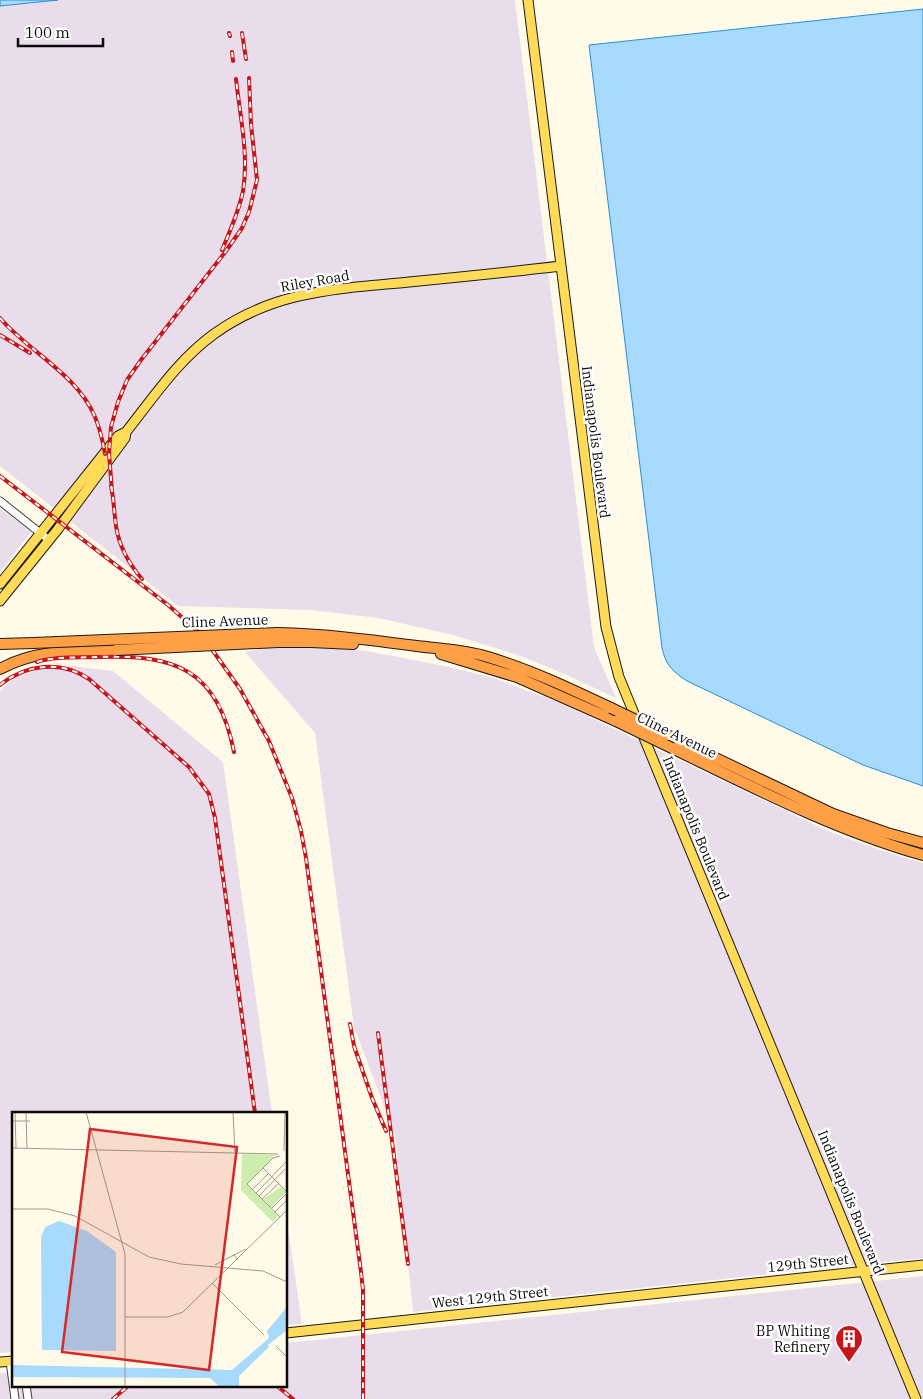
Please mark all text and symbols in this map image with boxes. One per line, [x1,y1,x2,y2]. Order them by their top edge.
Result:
scale bar [18,15,102,47]
text: 100 m [25,23,70,42]
street label: Riley Road [279,266,351,296]
street label: Indianapolis Boulevard [578,365,614,520]
street label: Cline Avenue [181,610,269,632]
street label: Cline Avenue [634,708,720,762]
street label: Indianapolis Boulevard [659,753,733,903]
inset map [12,1112,288,1386]
street label: Indianapolis Boulevard [814,1127,888,1277]
street label: 129th Street [767,1250,850,1276]
street label: West 129th Street [431,1282,549,1312]
place label: BP Whiting Refinery [756,1322,831,1356]
building icon: BP Whiting Refinery [834,1324,864,1363]

